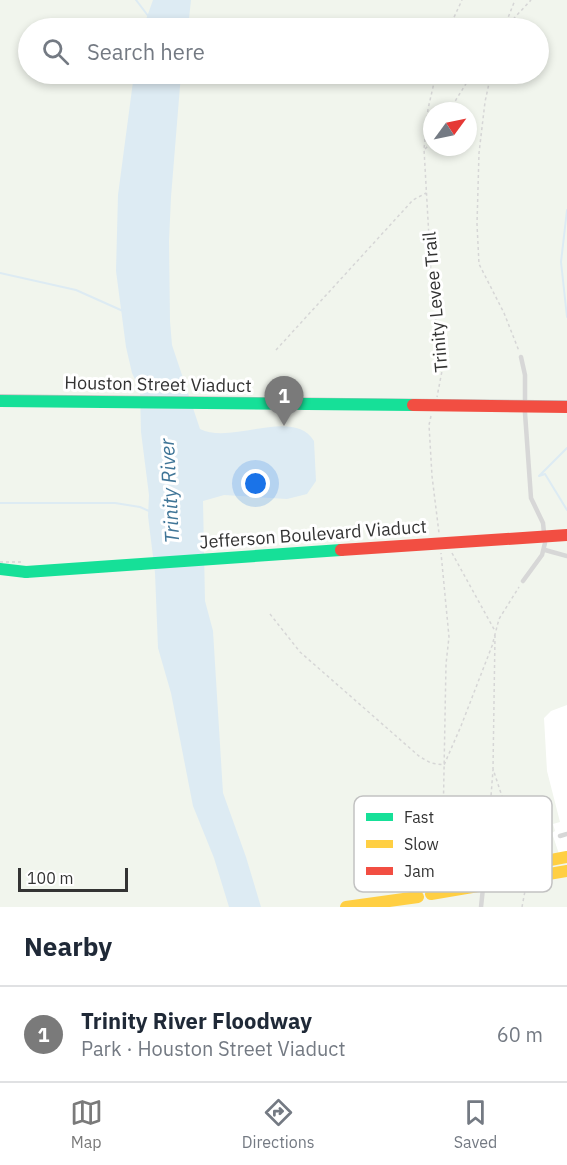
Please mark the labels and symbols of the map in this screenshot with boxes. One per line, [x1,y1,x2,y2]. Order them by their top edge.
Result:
north arrow [423,102,477,156]
street label: Trinity Levee Trail [417,231,453,373]
street label: Houston Street Viaduct [64,371,252,397]
pin: 1 [264,376,304,426]
water label: Trinity River [153,437,185,544]
your location [241,469,270,498]
street label: Jefferson Boulevard Viaduct [199,515,427,553]
legend [354,796,552,892]
text: Fast [404,807,434,827]
text: Slow [404,834,439,854]
text: Jam [404,861,435,881]
scale bar [18,865,128,892]

